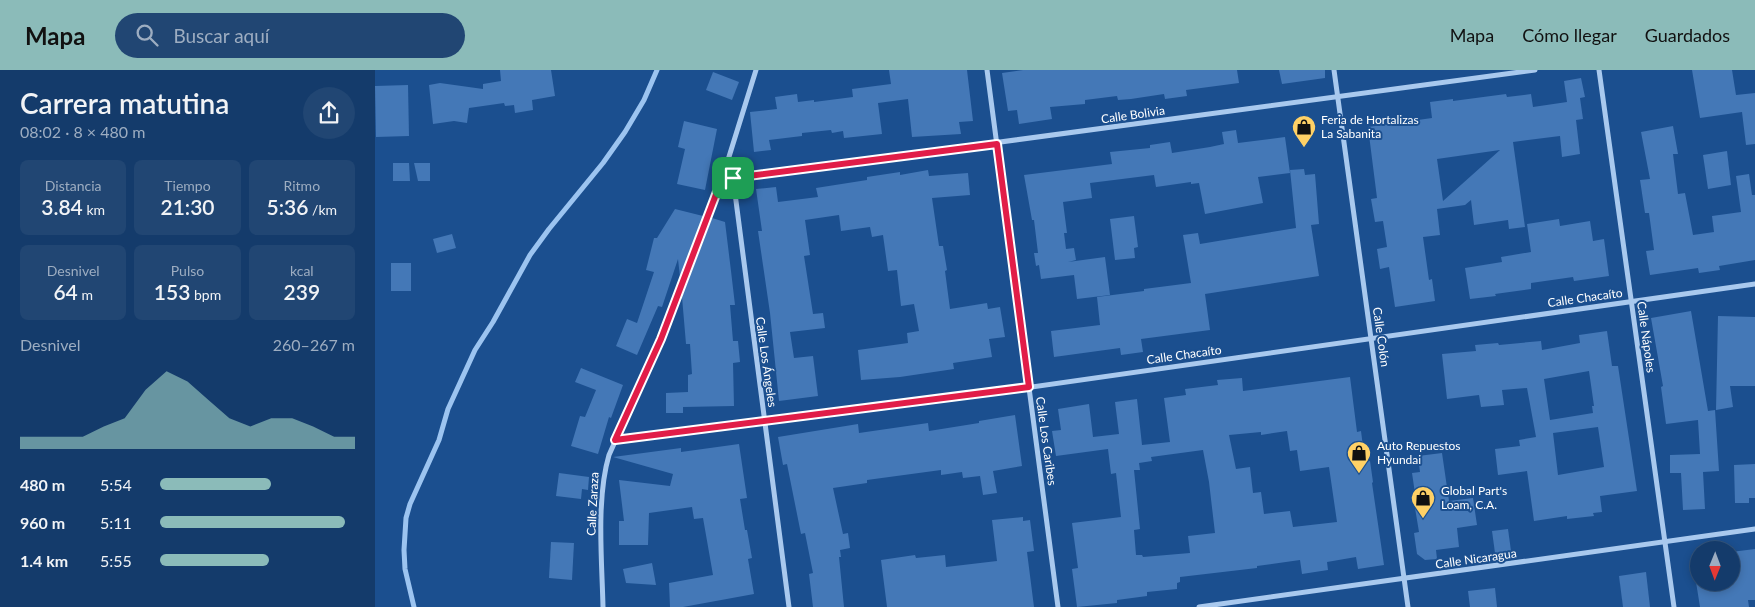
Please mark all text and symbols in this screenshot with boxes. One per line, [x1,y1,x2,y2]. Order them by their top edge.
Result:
search box [115,13,465,58]
text: Mapa [25,21,85,50]
icon: search [133,21,161,49]
text: Buscar aquí [173,24,269,47]
text: Mapa [1450,24,1494,46]
text: Cómo llegar [1522,24,1617,46]
text: Guardados [1645,24,1730,46]
text: Carrera matutina [20,86,229,120]
button: share [303,87,355,139]
street label: Calle Bolivia [1100,103,1166,126]
place label: Feria de Hortalizas La Sabanita [1321,112,1419,141]
shop icon: Feria de Hortalizas La Sabanita [1291,114,1317,148]
text: 08:02 · 8 × 480 m [20,122,145,141]
pin [712,157,754,199]
icon: arrive [719,164,747,192]
text: Distancia [45,177,102,194]
text: Tiempo [164,177,211,194]
text: Ritmo [284,177,320,194]
text: 3.84 [41,194,83,219]
text: 21:30 [160,194,215,219]
text: 5:36 [267,194,308,219]
text: km [83,201,105,218]
text: /km [308,201,337,218]
text: Desnivel [47,262,100,279]
text: Pulso [171,262,204,279]
text: kcal [290,262,314,279]
text: 64 [53,279,78,304]
text: 153 [154,279,190,304]
text: 239 [284,279,320,304]
street label: Calle Chacaíto [1547,285,1623,310]
text: m [78,286,93,303]
text: bpm [190,286,221,303]
street label: Calle Nápoles [1634,300,1659,374]
street label: Calle Colón [1370,306,1393,368]
street label: Calle Los Ángeles [753,316,780,408]
text: Desnivel [20,335,80,354]
text: 260–267 m [273,335,355,354]
street label: Calle Chacaíto [1146,342,1222,367]
street label: Calle Los Caribes [1033,396,1060,486]
place label: Auto Repuestos Hyundai [1377,438,1461,467]
shop icon: Auto Repuestos Hyundai [1346,440,1372,474]
street label: Calle Zaraza [583,472,602,536]
text: 480 m [20,475,65,494]
text: 5:54 [100,475,132,494]
place label: Global Part's Loam, C.A. [1441,483,1507,512]
shop icon: Global Part's Loam, C.A. [1410,485,1436,519]
text: 960 m [20,513,65,532]
text: 5:11 [100,513,132,532]
north arrow [1690,541,1740,591]
map controls [1690,541,1740,591]
street label: Calle Nicaragua [1434,545,1518,572]
text: 1.4 km [20,551,68,570]
text: 5:55 [100,551,132,570]

